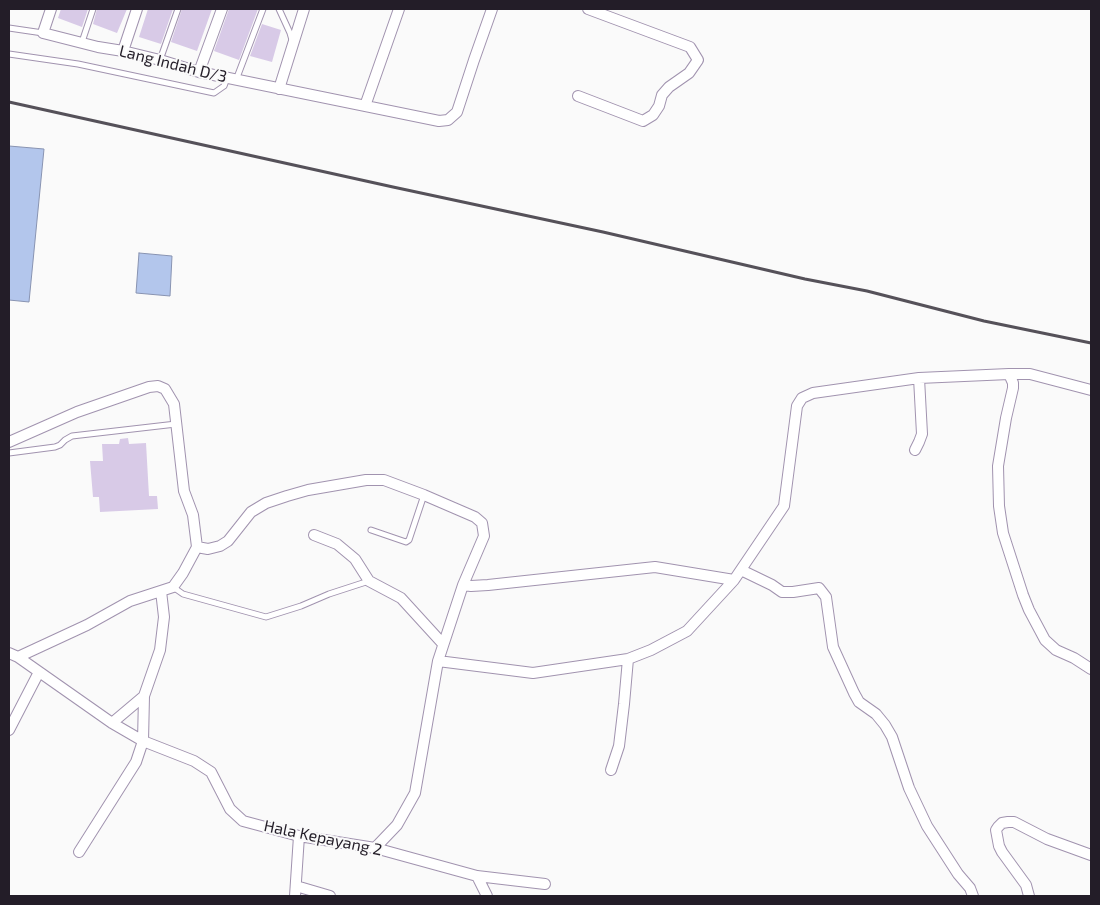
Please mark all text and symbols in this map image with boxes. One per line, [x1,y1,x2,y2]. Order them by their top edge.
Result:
street label: Lang Indah D/3 [117,41,229,87]
street label: Hala Kepayang 2 [262,816,384,860]

